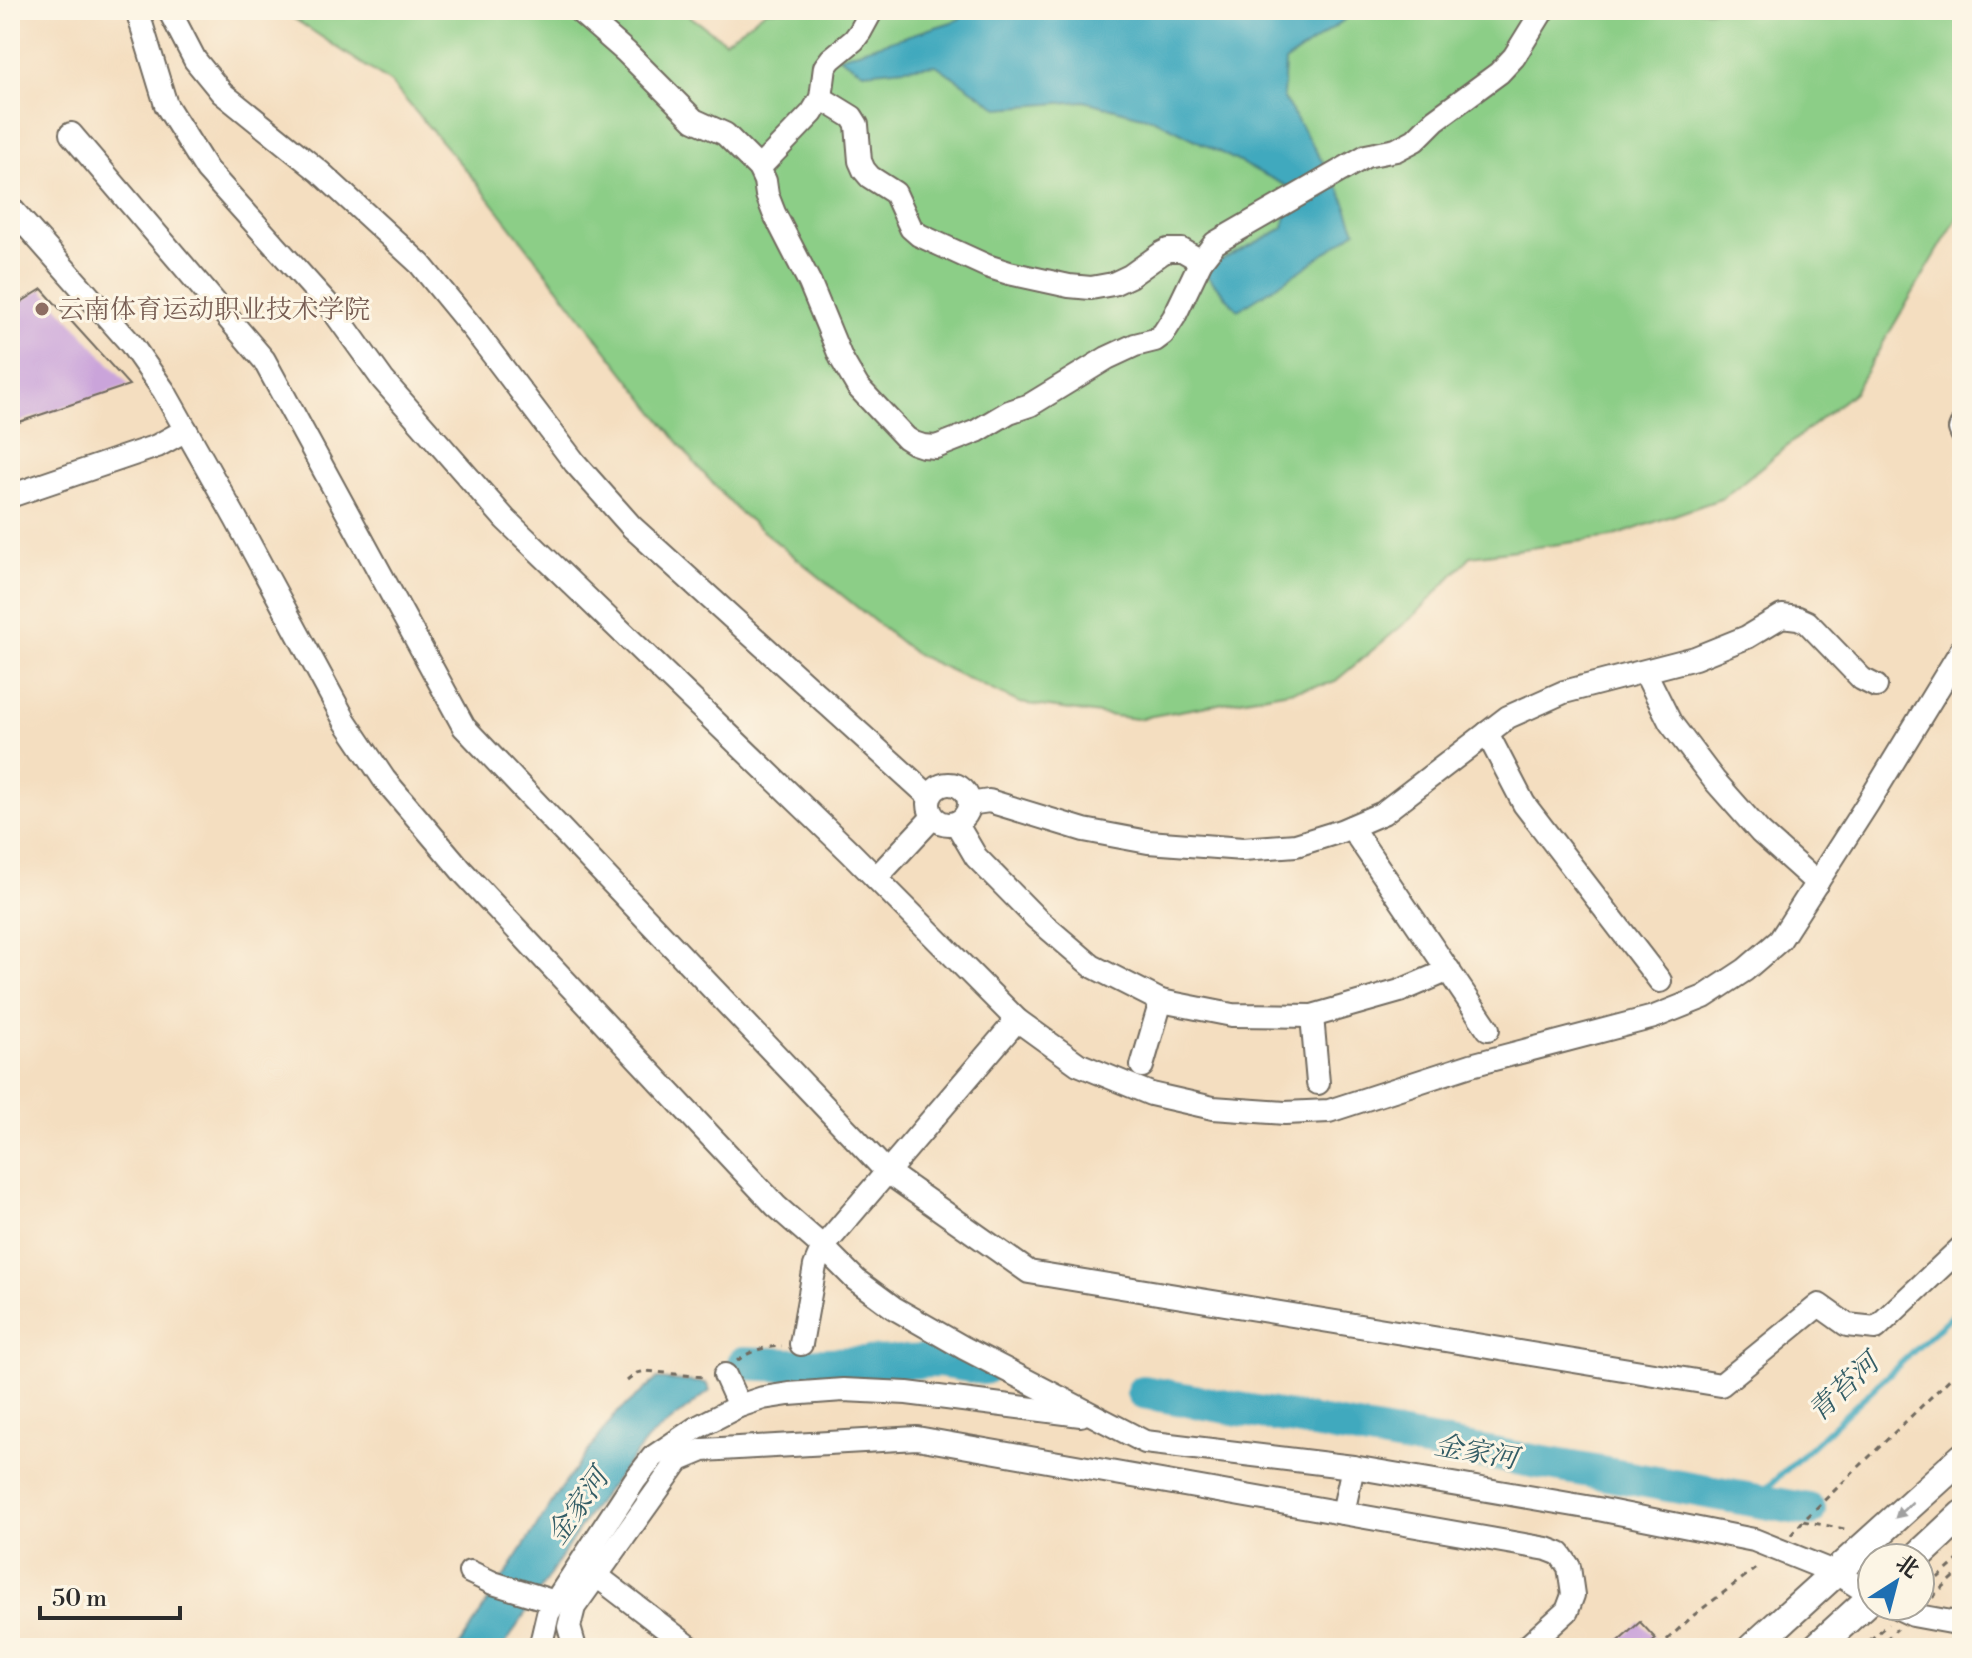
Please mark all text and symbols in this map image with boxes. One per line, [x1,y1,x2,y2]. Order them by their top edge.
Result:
place label: 云南体育运动职业技术学院 [58,294,370,326]
marker: 云南体育运动职业技术学院 [33,300,51,318]
water label: 青苔河 [1801,1343,1890,1430]
water label: 金家河 [1431,1428,1525,1478]
water label: 金家河 [540,1458,620,1551]
one-way arrow [1894,1501,1914,1518]
north arrow [1856,1542,1936,1622]
text: 北 [1890,1550,1924,1584]
scale bar [40,1570,180,1620]
text: 50 m [52,1584,107,1614]

